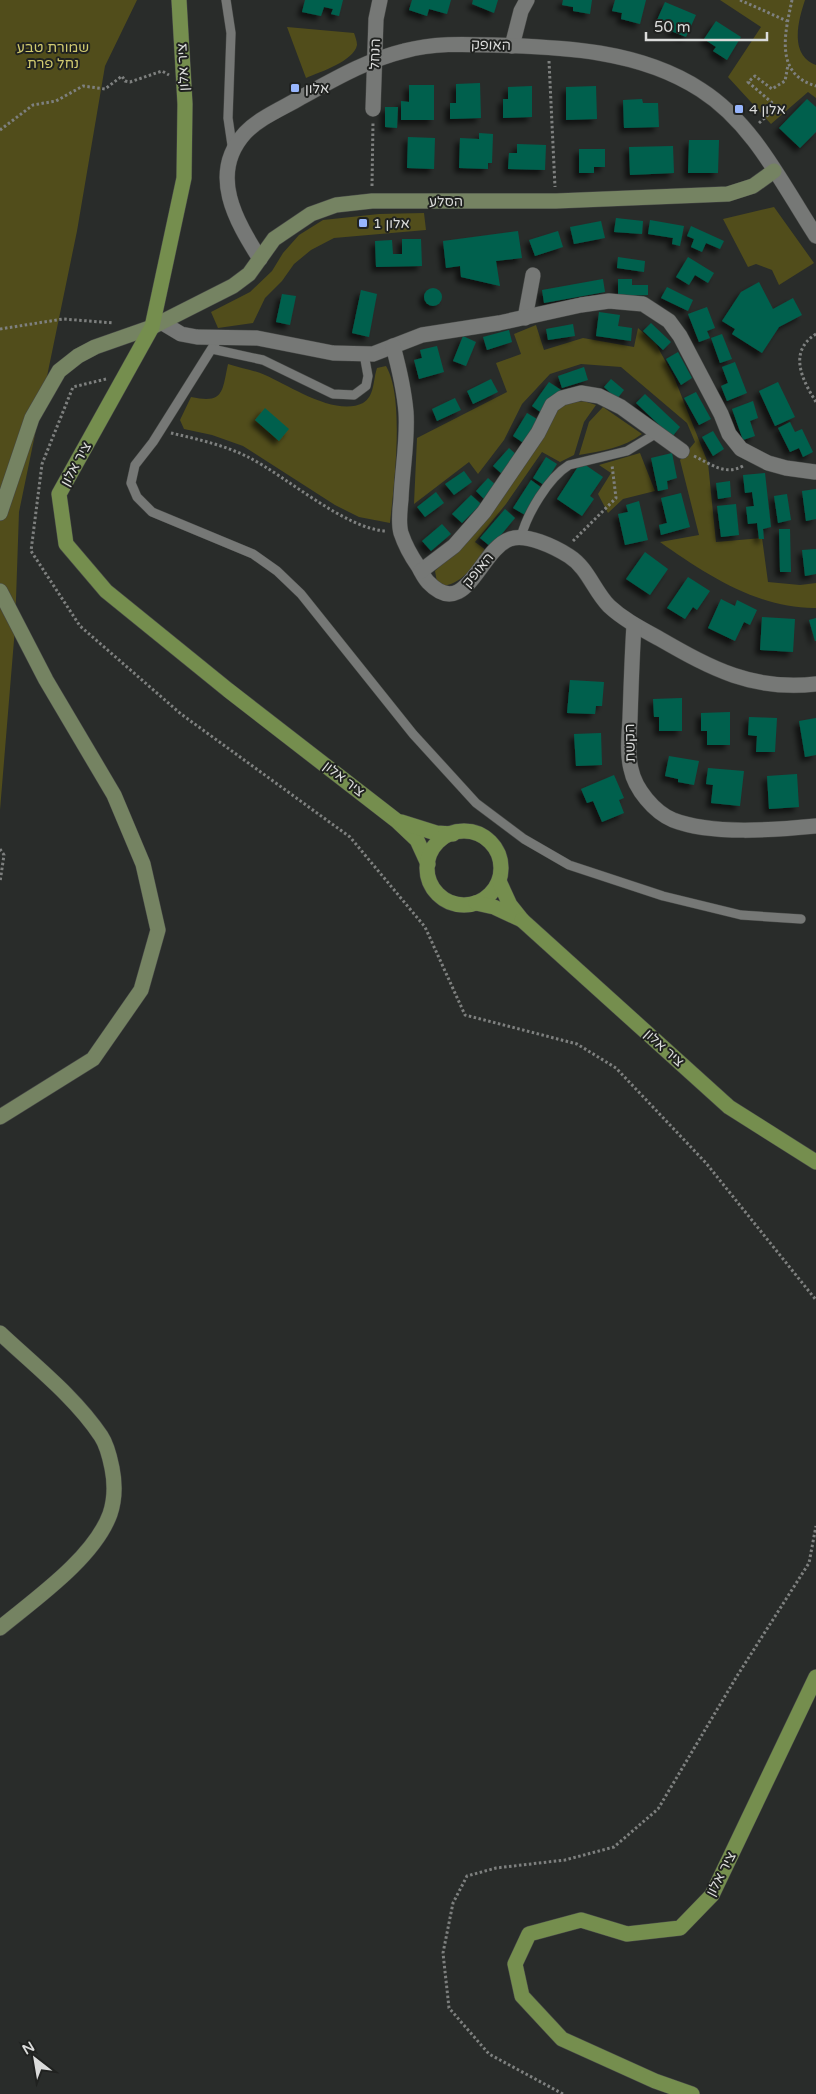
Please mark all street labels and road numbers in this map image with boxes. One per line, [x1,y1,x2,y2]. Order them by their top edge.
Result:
street label: האופק [471,36,511,54]
street label: הנחל [366,38,384,70]
street label: ציר אלון [173,43,193,91]
street label: הסלע [429,193,463,210]
street label: ציר אלון [57,439,95,489]
street label: האופק [459,549,497,591]
street label: הקשת [621,723,639,763]
street label: ציר אלון [320,758,368,800]
street label: ציר אלון [640,1026,688,1070]
street label: ציר אלון [702,1849,740,1899]

